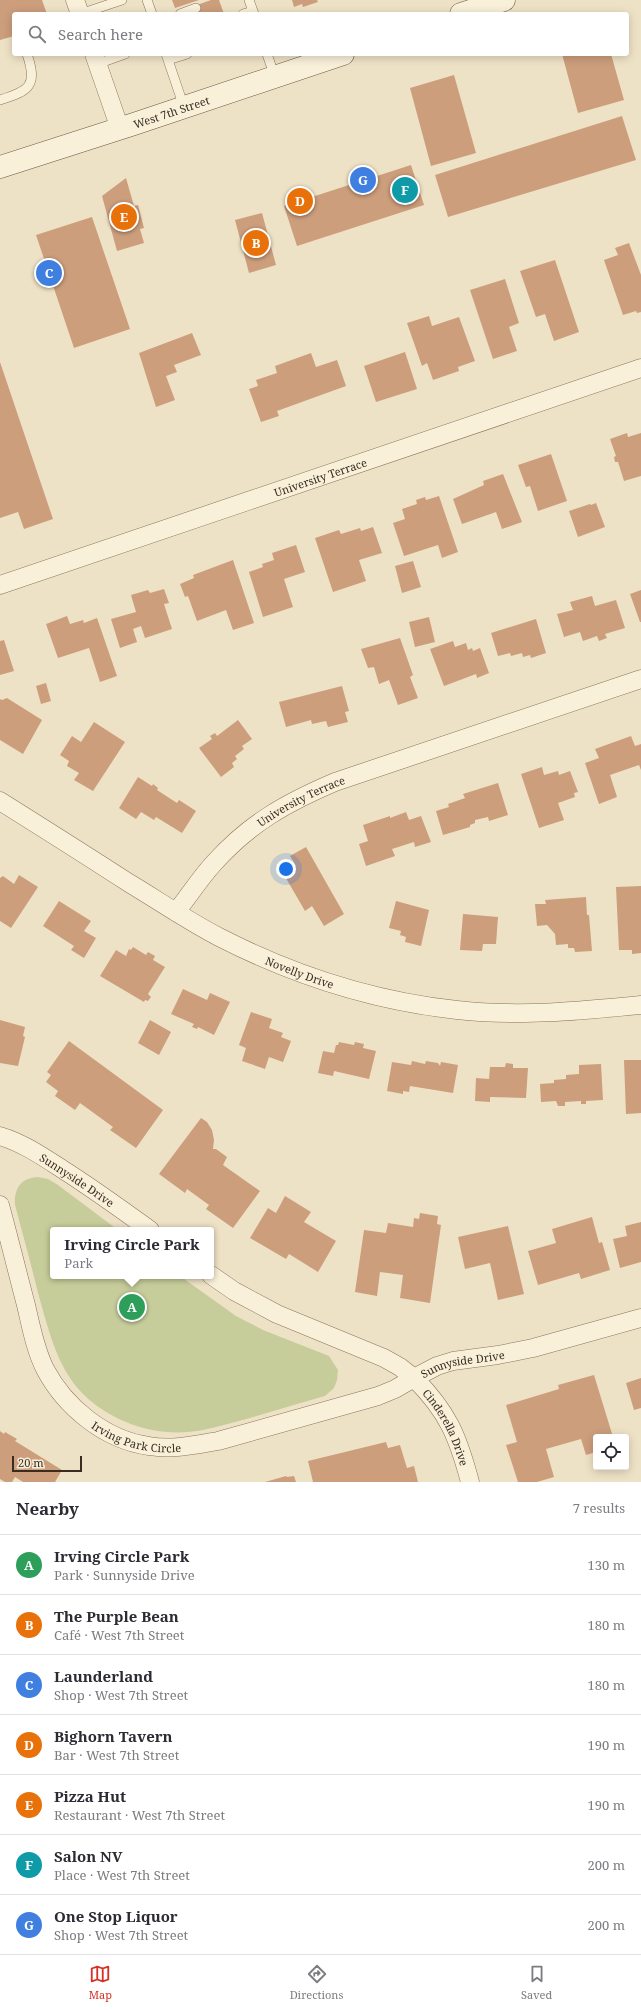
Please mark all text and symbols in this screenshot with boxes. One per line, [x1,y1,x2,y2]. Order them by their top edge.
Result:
search box [12,12,629,56]
icon: search [26,23,48,45]
text: Search here [58,24,143,44]
street label: West 7th Street [131,92,211,131]
pin: G [350,165,376,195]
pin: F [392,175,418,205]
pin: D [287,186,313,216]
pin: E [111,202,137,232]
pin: B [243,228,269,258]
pin: C [36,258,62,288]
street label: University Terrace [272,454,369,499]
street label: University Terrace [254,772,347,829]
your location [276,859,296,879]
street label: Novelly Drive [263,952,336,991]
street label: Sunnyside Drive [37,1149,117,1210]
popup [50,1227,214,1279]
text: Irving Circle Park [64,1234,200,1254]
text: Park [64,1254,93,1272]
pin: A [119,1292,145,1322]
street label: Sunnyside Drive [418,1346,506,1381]
street label: Cinderella Drive [420,1385,473,1468]
street label: Irving Park Circle [89,1417,182,1455]
map controls [593,1434,629,1470]
button: locate [593,1434,629,1470]
scale bar [12,1454,82,1473]
text: 20 m [18,1455,44,1470]
text: Nearby [16,1497,79,1520]
text: 7 results [573,1499,625,1517]
text: Irving Circle Park [54,1546,189,1566]
text: A [24,1556,34,1574]
text: 130 m [588,1556,625,1574]
text: Park · Sunnyside Drive [54,1566,195,1584]
text: The Purple Bean [54,1606,179,1626]
text: B [25,1616,33,1634]
text: 180 m [588,1616,625,1634]
text: Café · West 7th Street [54,1626,184,1644]
text: Launderland [54,1666,153,1686]
text: C [25,1676,33,1694]
text: 180 m [588,1676,625,1694]
text: Shop · West 7th Street [54,1686,188,1704]
text: Bighorn Tavern [54,1726,173,1746]
text: D [24,1736,34,1754]
text: 190 m [588,1736,625,1754]
text: Bar · West 7th Street [54,1746,179,1764]
text: Pizza Hut [54,1786,126,1806]
text: E [25,1796,33,1814]
text: 190 m [588,1796,625,1814]
text: Restaurant · West 7th Street [54,1806,225,1824]
text: Salon NV [54,1846,122,1866]
text: F [25,1856,33,1874]
text: 200 m [588,1856,625,1874]
text: Place · West 7th Street [54,1866,190,1884]
text: One Stop Liquor [54,1906,178,1926]
text: G [24,1916,34,1934]
text: 200 m [588,1916,625,1934]
text: Shop · West 7th Street [54,1926,188,1944]
tab: Map [89,1963,112,2002]
tab: Directions [290,1963,343,2002]
tab: Saved [521,1963,552,2002]

